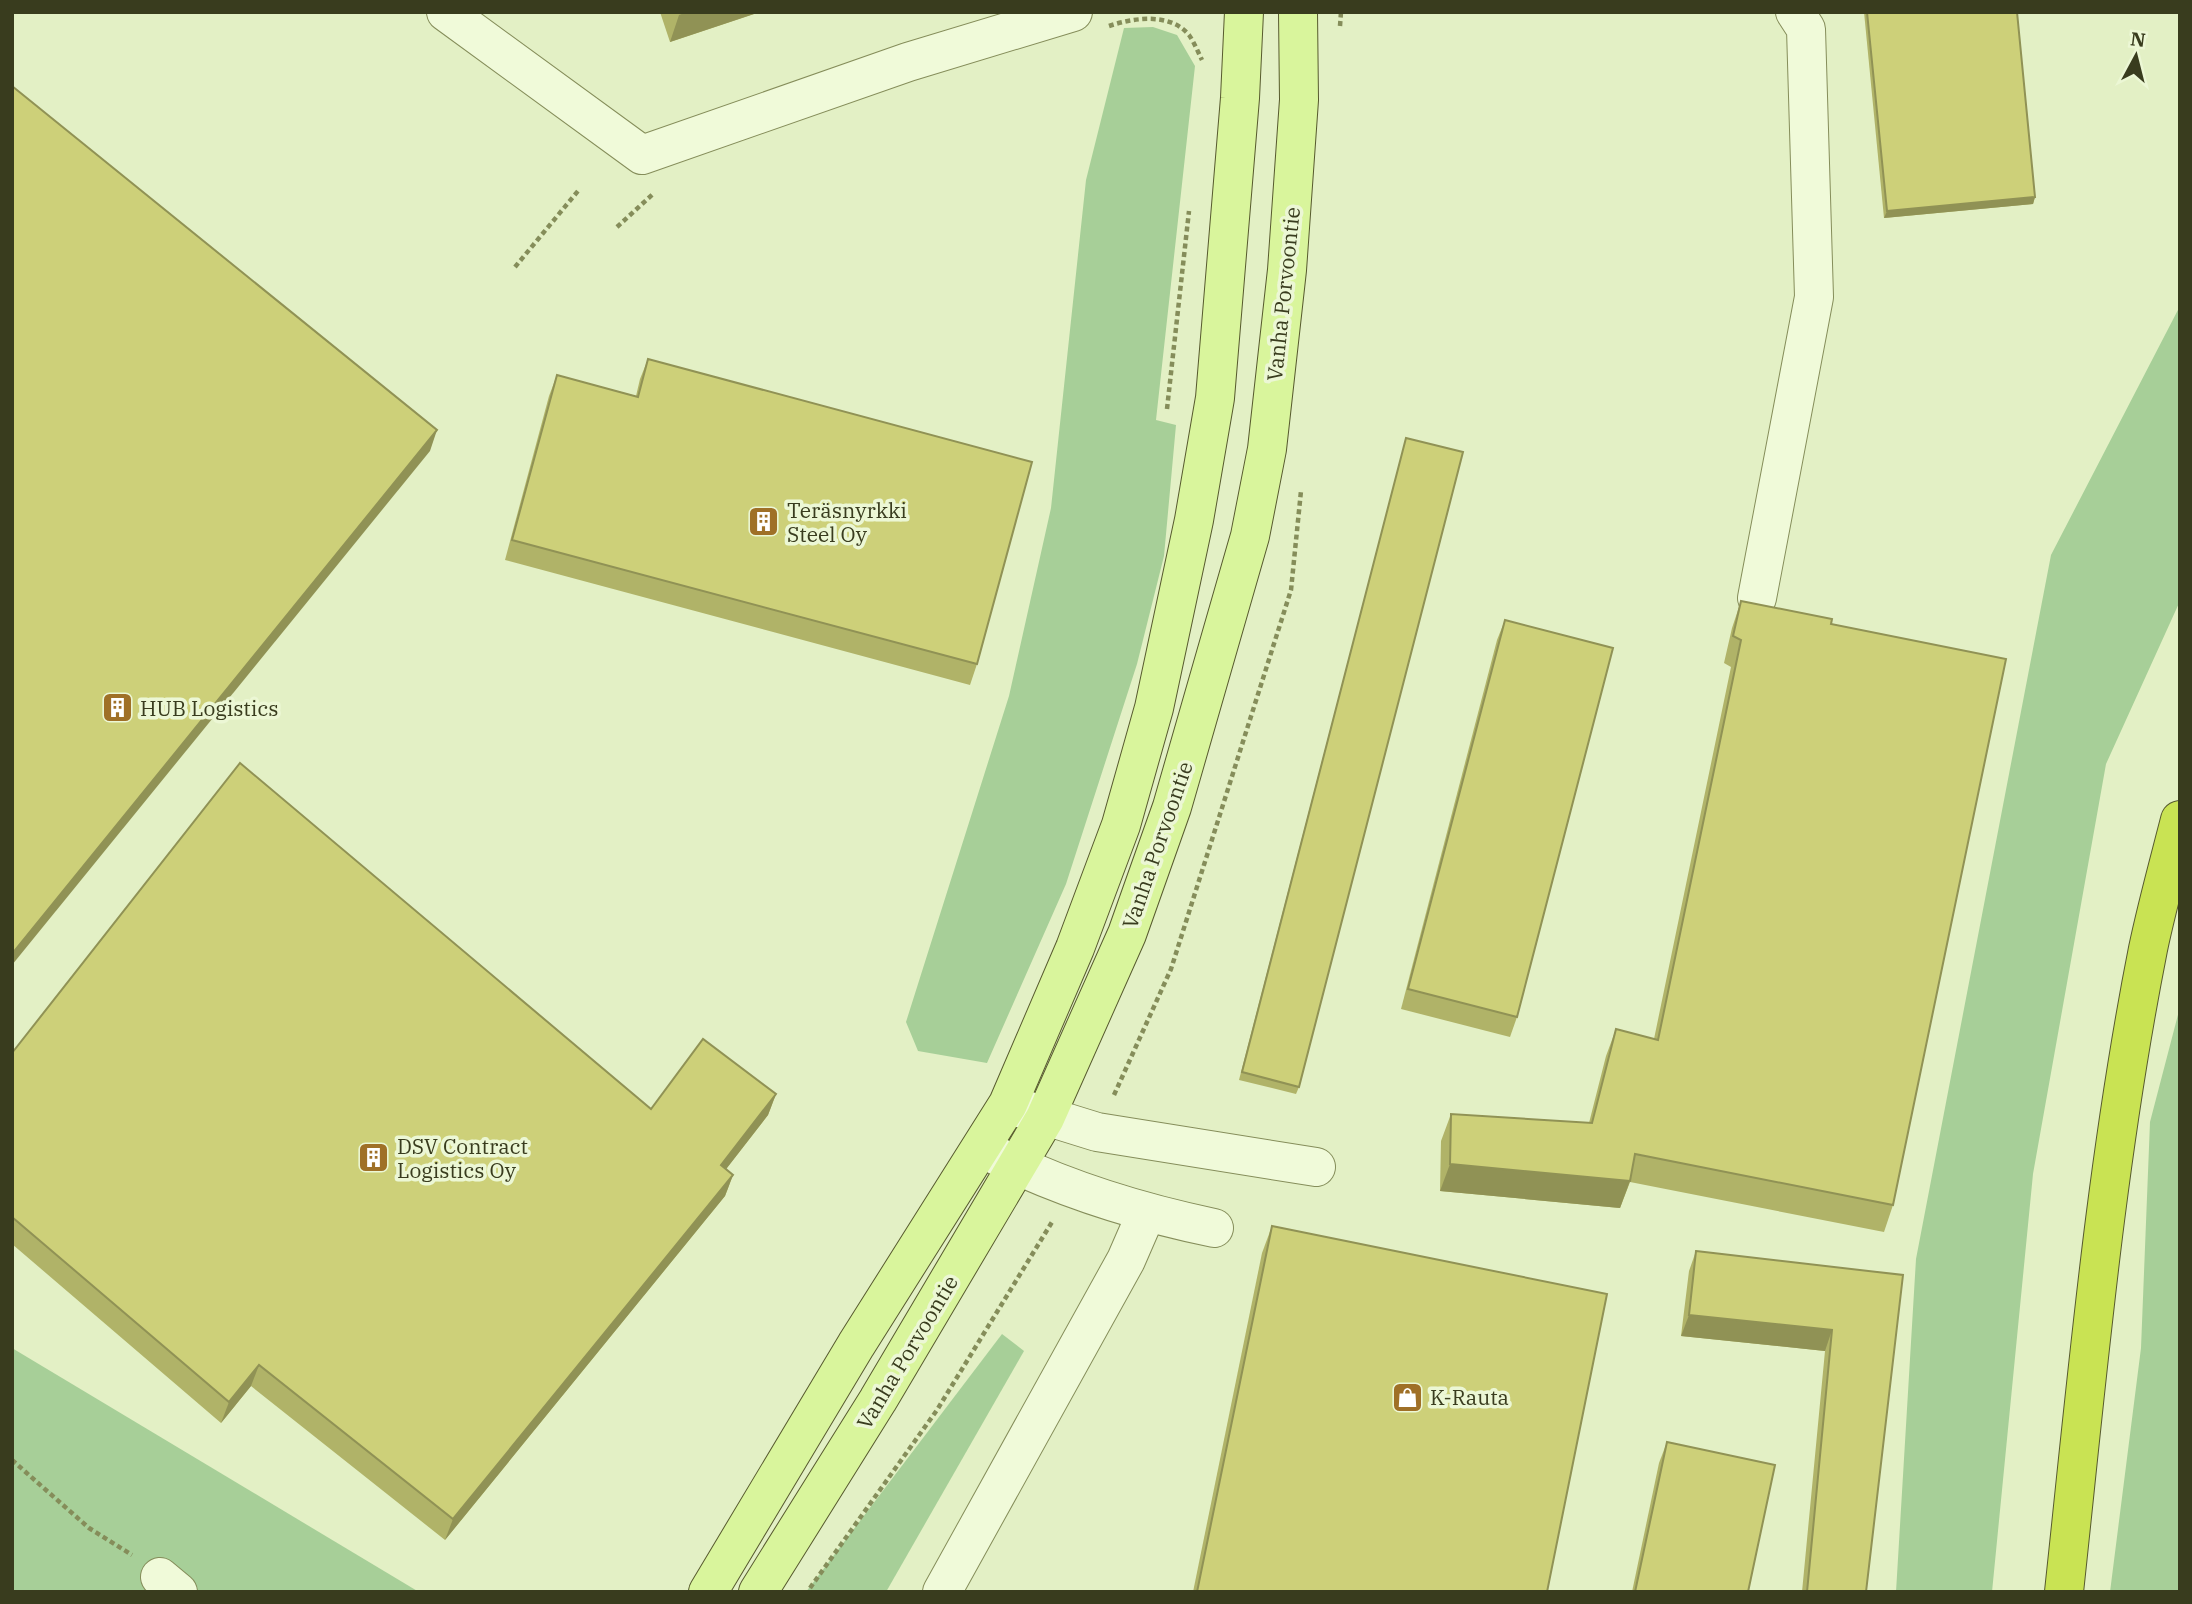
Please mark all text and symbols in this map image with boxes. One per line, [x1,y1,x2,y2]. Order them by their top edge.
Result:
north arrow [2101,21,2171,91]
text: N [2129,26,2147,52]
street label: Vanha Porvoontie [1260,206,1306,382]
place label: Teräsnyrkki Steel Oy [787,496,907,548]
building icon: Teräsnyrkki Steel Oy [747,505,781,539]
building icon: HUB Logistics [100,691,134,725]
place label: HUB Logistics [140,694,278,722]
street label: Vanha Porvoontie [1115,758,1199,932]
place label: DSV Contract Logistics Oy [397,1132,528,1184]
building icon: DSV Contract Logistics Oy [357,1141,391,1175]
street label: Vanha Porvoontie [850,1270,964,1434]
shop icon: K-Rauta [1390,1380,1424,1414]
place label: K-Rauta [1430,1383,1509,1411]

